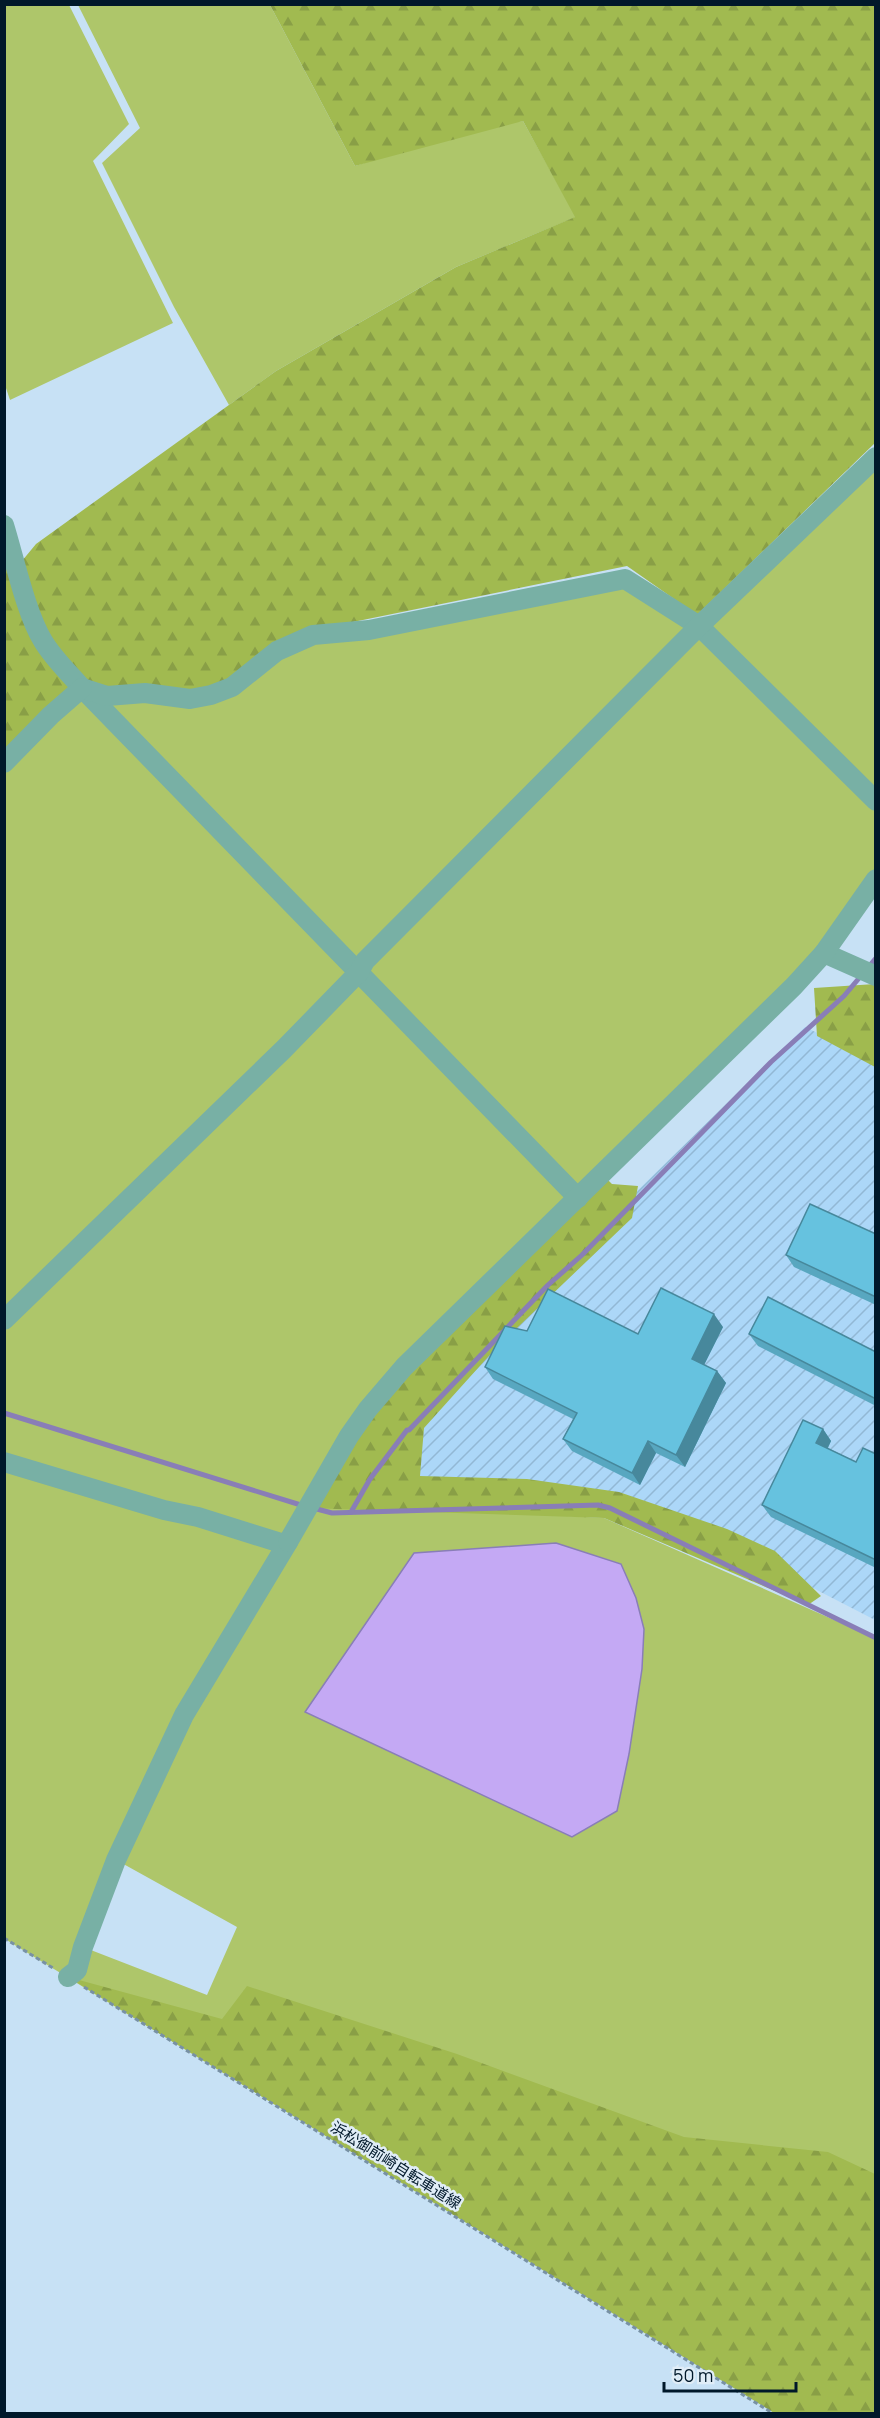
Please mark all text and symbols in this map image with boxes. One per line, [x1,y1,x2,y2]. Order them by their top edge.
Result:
street label: 浜松御前崎自転車道線 [327,2116,465,2214]
scale bar [664,2355,796,2393]
text: 50 m [673,2363,713,2387]

